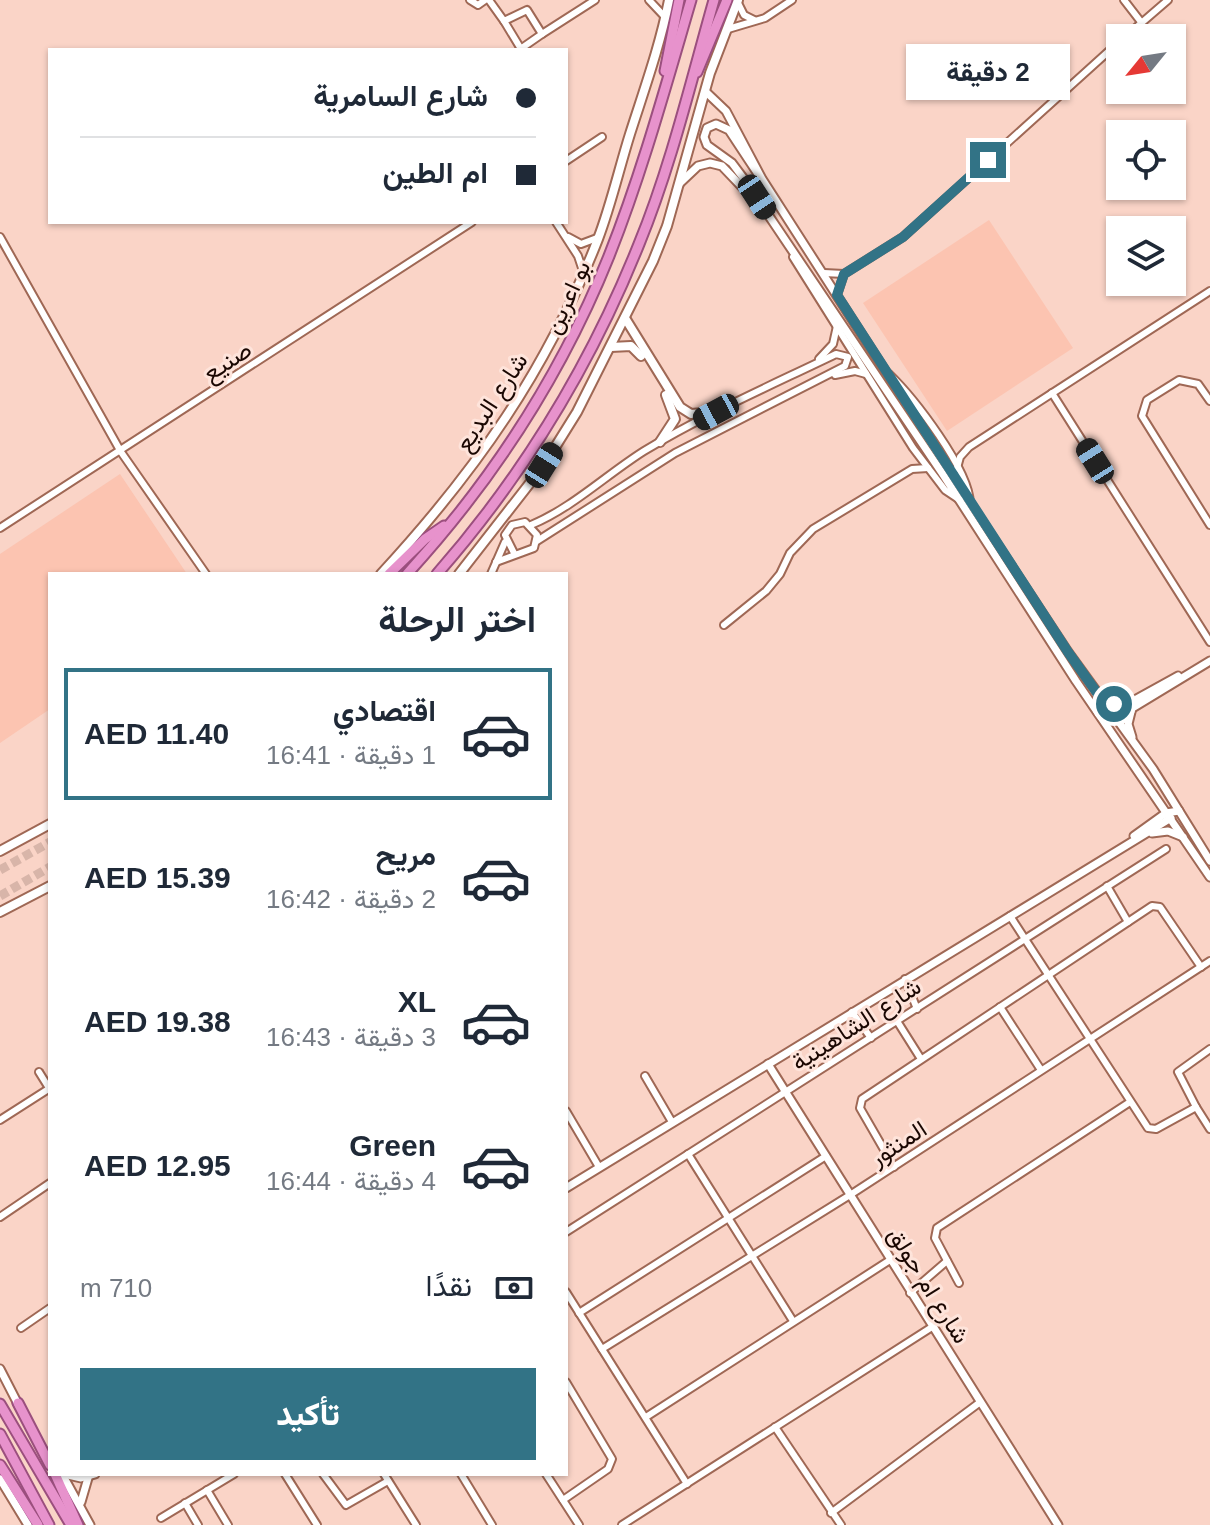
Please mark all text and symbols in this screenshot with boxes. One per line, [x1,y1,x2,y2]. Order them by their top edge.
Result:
north arrow [1106,24,1186,104]
map controls [1106,24,1186,296]
callout: 2 دقيقة [906,44,1070,100]
text: 2 دقيقة [946,57,1030,87]
text: شارع السامرية [313,79,488,112]
button: locate [1106,120,1186,200]
route end [970,142,1006,178]
text: ام الطين [383,156,488,189]
car [734,170,780,224]
button: layers [1106,216,1186,296]
street label: بو اعرين [538,256,597,339]
street label: صنيع [198,335,259,390]
street label: شارع البديع [449,348,536,458]
car [689,390,743,434]
car [1072,434,1118,488]
car [521,438,567,492]
text: اختر الرحلة [378,599,536,640]
route start [1096,686,1132,722]
text: اقتصادي [333,694,436,727]
icon: car [460,698,532,770]
text: AED 11.40 [84,717,229,750]
text: 1 دقيقة · 16:41 [266,740,436,770]
text: مريح [376,838,436,871]
icon: car [460,842,532,914]
text: AED 15.39 [84,861,231,894]
text: 2 دقيقة · 16:42 [266,884,436,914]
street label: شارع الشاهينية [786,972,927,1078]
text: XL [398,985,436,1018]
icon: car [460,986,532,1058]
text: AED 19.38 [84,1005,231,1038]
text: 3 دقيقة · 16:43 [266,1022,436,1052]
street label: المنثور [864,1115,932,1173]
text: Green [349,1129,436,1162]
icon: car [460,1130,532,1202]
text: AED 12.95 [84,1149,231,1182]
text: 4 دقيقة · 16:44 [266,1166,436,1196]
street label: شارع ام جولق [880,1222,975,1350]
icon: cash [492,1266,536,1310]
text: نقدًا [426,1269,472,1302]
text: 710 m [80,1273,152,1303]
button: تأكيد [80,1368,536,1460]

